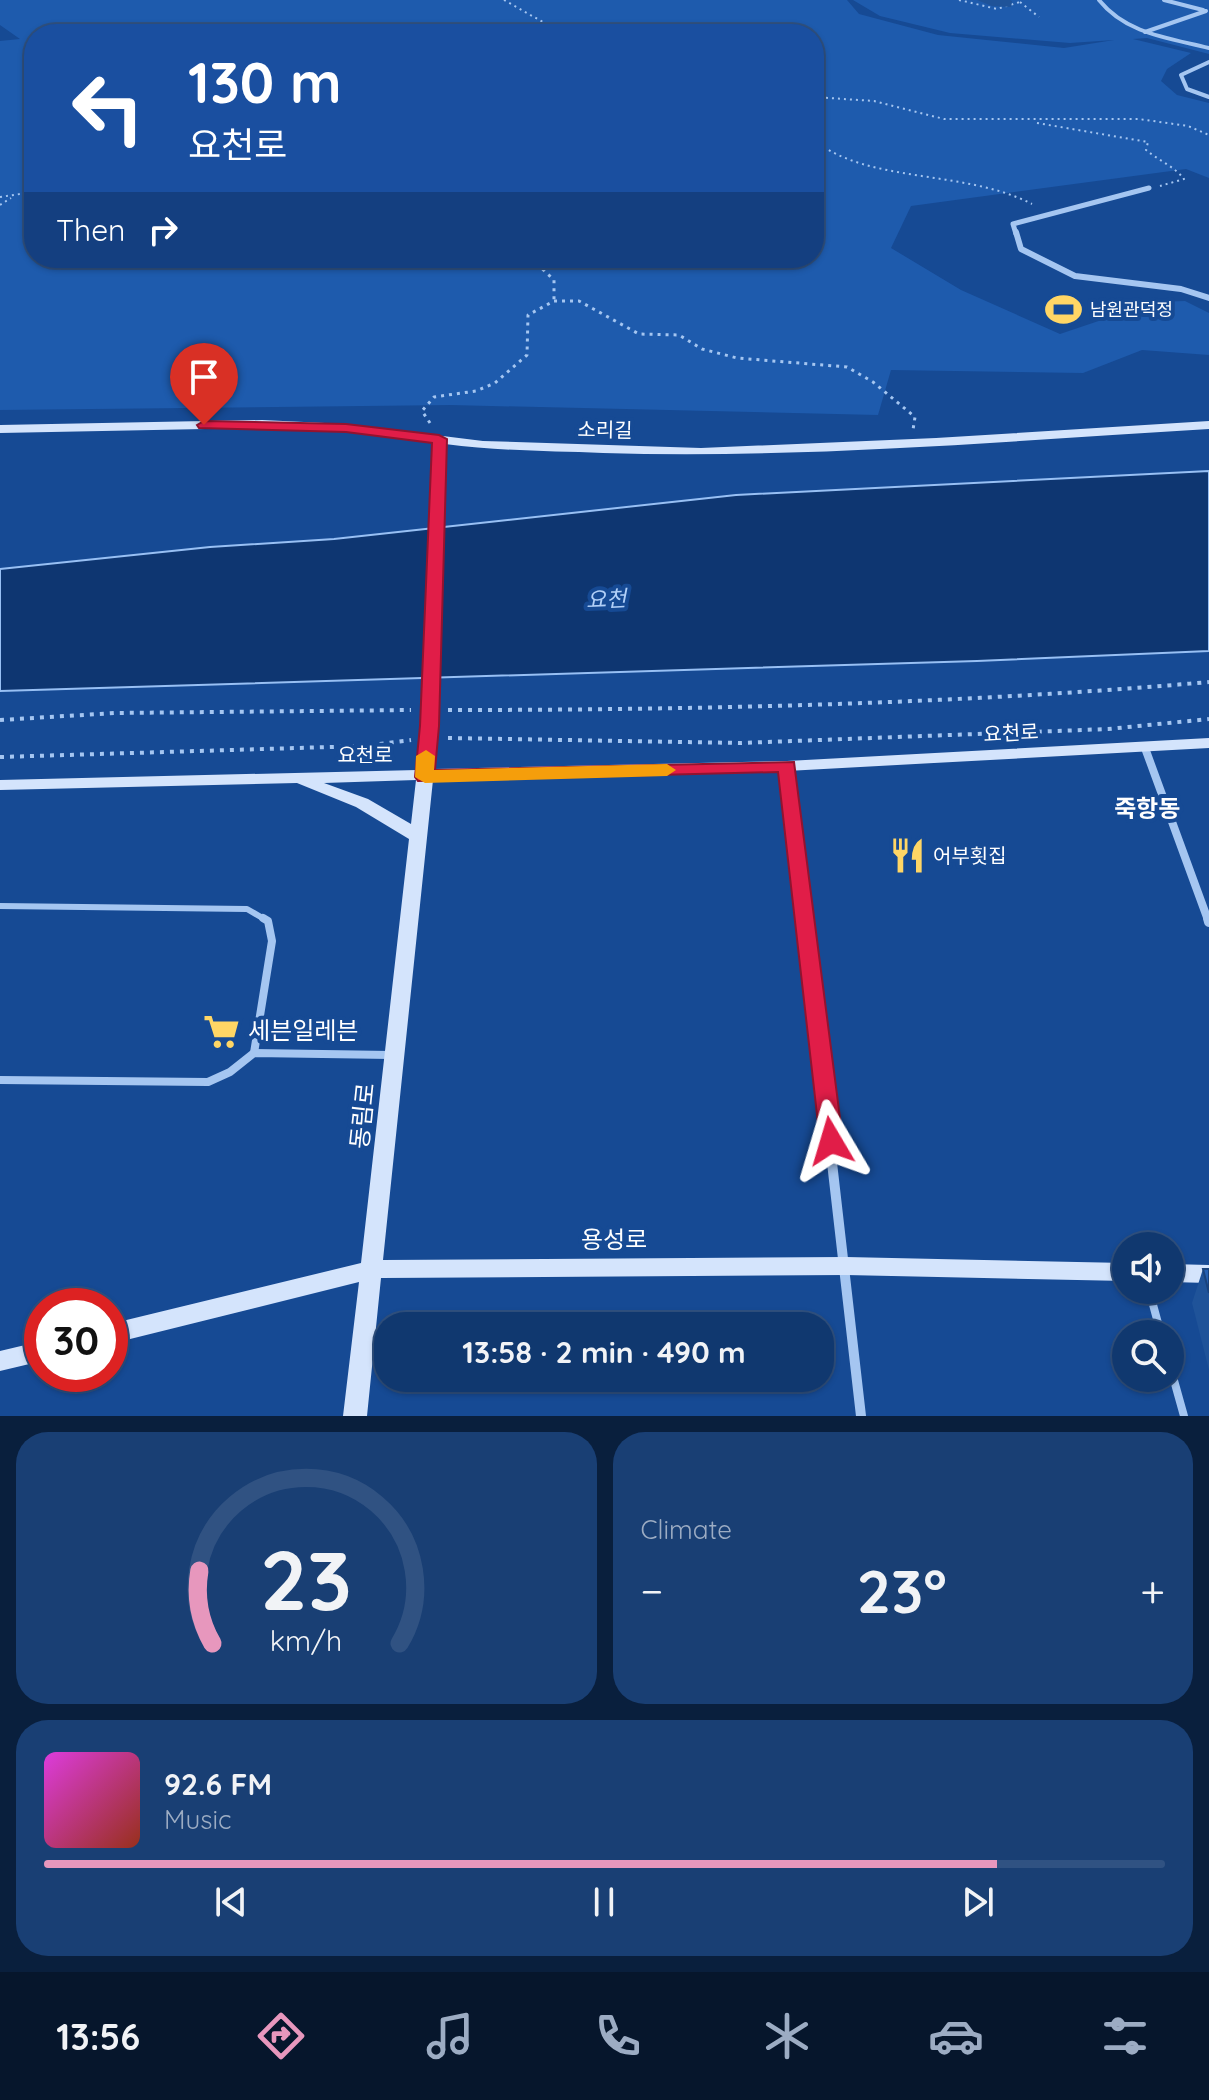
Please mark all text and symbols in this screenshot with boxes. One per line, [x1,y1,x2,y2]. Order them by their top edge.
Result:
text: 130 m [188,47,342,117]
icon: left [56,56,160,160]
text: 요천로 [188,122,287,167]
icon: right [141,208,185,252]
text: Then [56,211,125,249]
sports icon: 남원관덕정 [1045,291,1083,329]
place label: 남원관덕정 [1090,298,1173,321]
pin [170,343,238,425]
icon: arrive [182,355,226,399]
street label: 소리길 [577,417,633,442]
water label: 요천 [585,584,630,614]
street label: 요천로 [983,719,1039,746]
street label: 요천로 [337,742,393,767]
district label: 죽항동 [1114,793,1180,823]
restaurant icon: 어부횟집 [888,837,926,875]
place label: 어부횟집 [933,843,1007,868]
supermarket icon: 세븐일레븐 [203,1012,241,1050]
place label: 세븐일레븐 [248,1015,358,1045]
street label: 동림로 [344,1081,380,1150]
position arrow [789,1099,873,1183]
street label: 용성로 [581,1224,647,1254]
map controls [1112,1232,1184,1392]
button: sound [1112,1232,1184,1304]
speed limit sign: 30 [24,1288,128,1392]
button: search [1112,1320,1184,1392]
text: 13:58 · 2 min · 490 m [462,1333,746,1371]
text: Climate [641,1513,732,1546]
text: 23 [260,1527,352,1631]
text: 23° [857,1553,947,1628]
text: − [641,1563,663,1618]
text: + [1140,1563,1165,1618]
text: km/h [270,1622,343,1658]
text: 92.6 FM [164,1765,272,1803]
text: Music [164,1803,232,1836]
icon: previous [209,1880,253,1924]
icon: pause [582,1880,626,1924]
icon: next [956,1880,1000,1924]
icon: directions [253,2008,309,2064]
icon: music [422,2008,478,2064]
icon: phone [590,2008,646,2064]
icon: climate [759,2008,815,2064]
icon: car [928,2008,984,2064]
icon: filters [1097,2008,1153,2064]
text: 13:56 [56,2014,140,2059]

